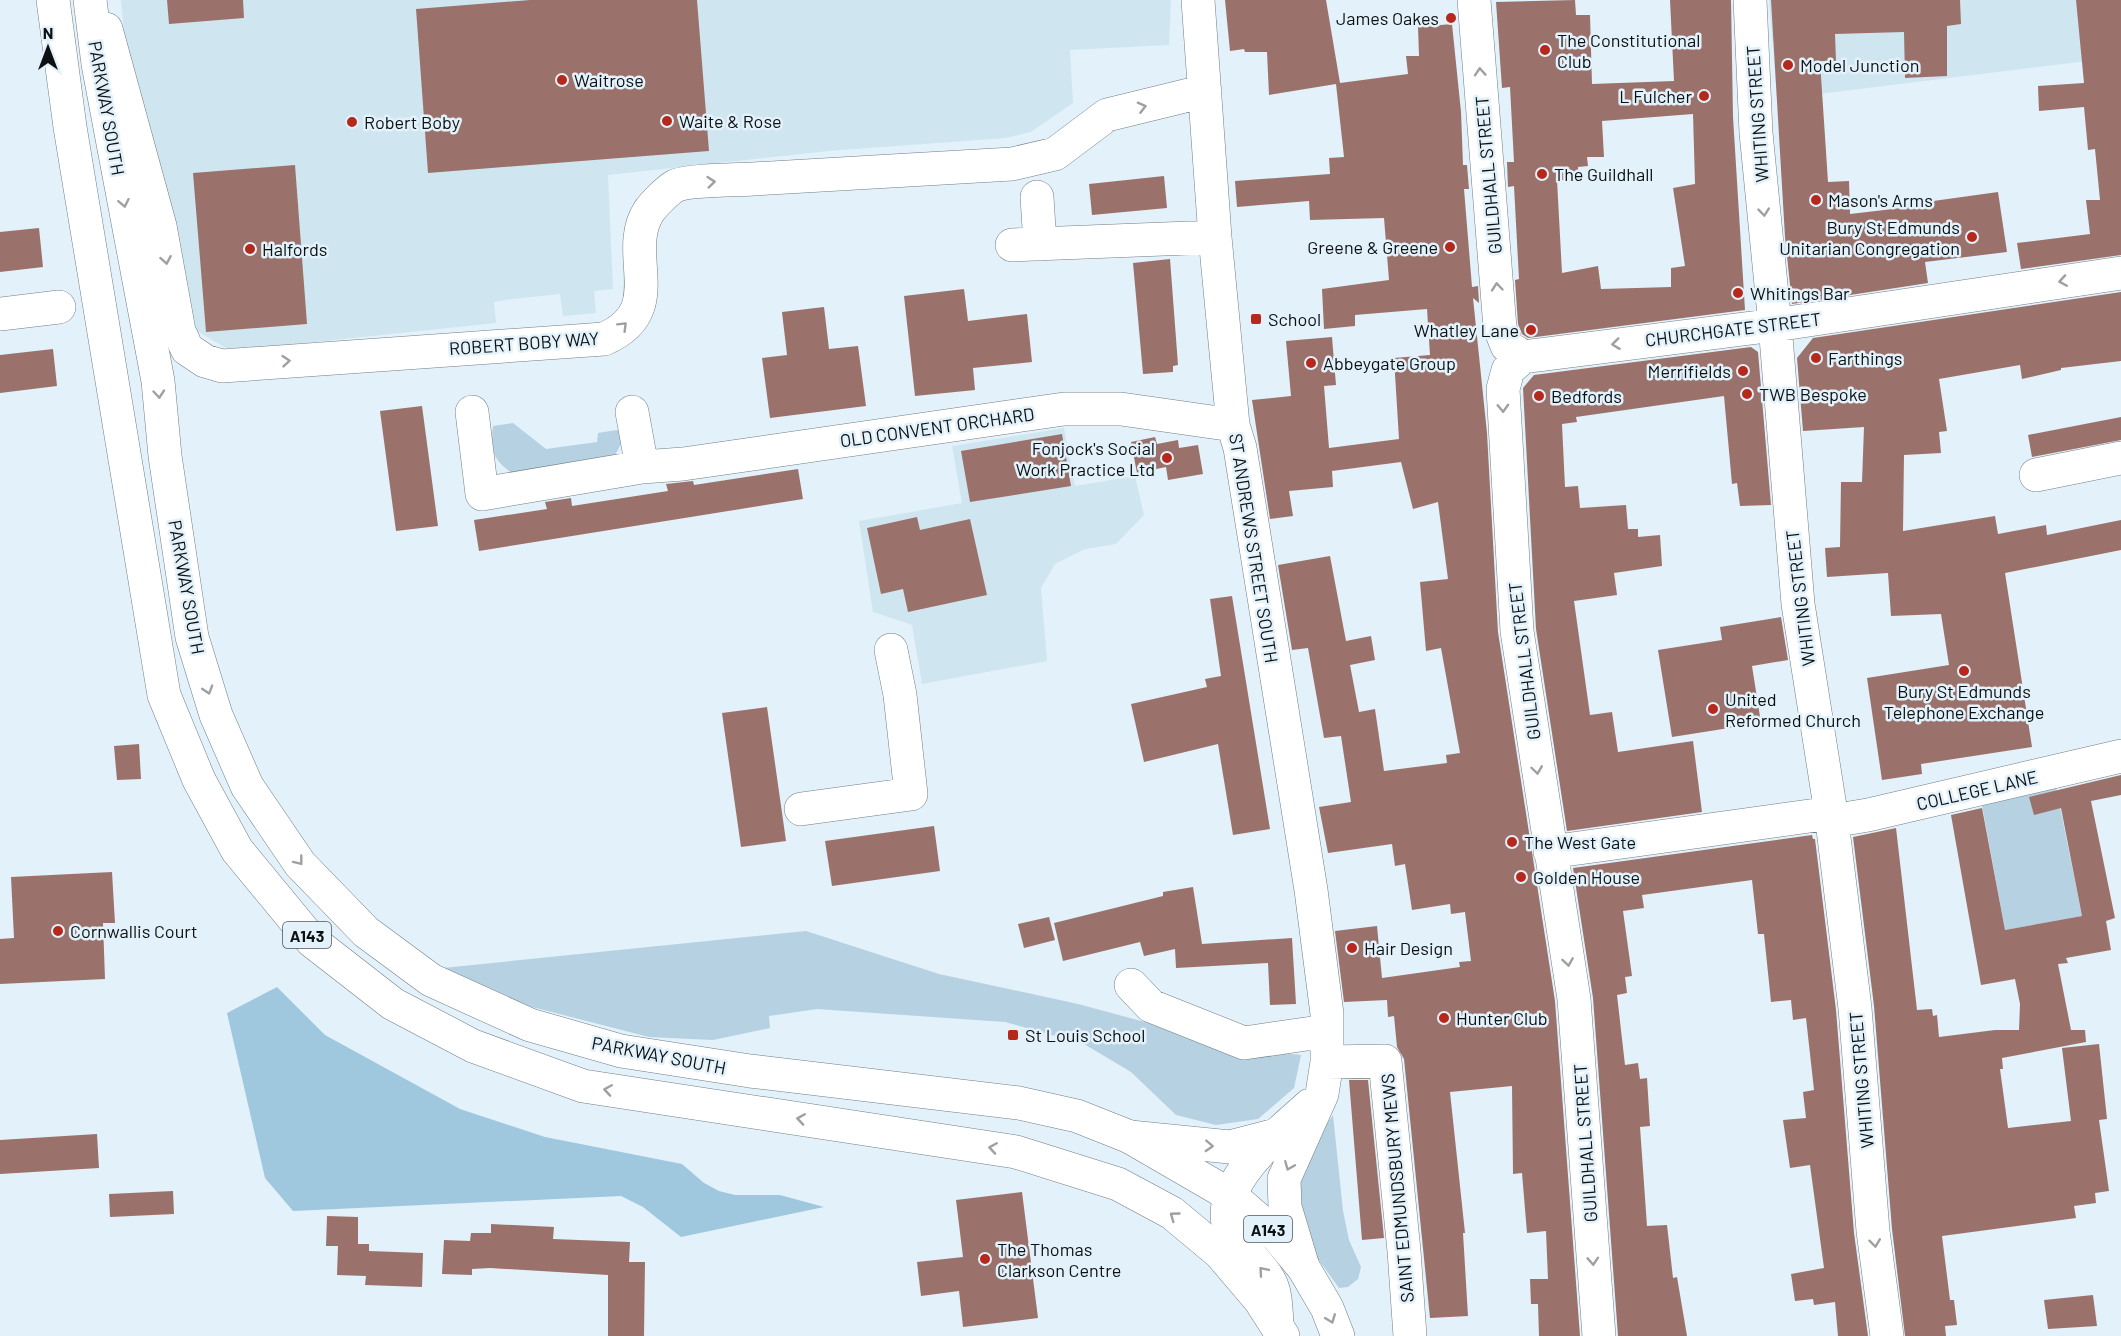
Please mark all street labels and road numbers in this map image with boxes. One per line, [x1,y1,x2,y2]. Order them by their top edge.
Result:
street label: PARKWAY SOUTH [84,39,130,177]
street label: WHITING STREET [1741,45,1773,183]
street label: GUILDHALL STREET [1470,95,1506,255]
street label: CHURCHGATE STREET [1644,307,1822,351]
street label: ROBERT BOBY WAY [448,327,600,359]
street label: OLD CONVENT ORCHARD [839,402,1035,452]
street label: ST ANDREWS STREET SOUTH [1225,432,1283,664]
street label: PARKWAY SOUTH [164,518,210,656]
street label: WHITING STREET [1781,528,1819,668]
street label: GUILDHALL STREET [1503,581,1545,741]
street label: COLLEGE LANE [1914,765,2040,815]
road number: A143 [283,922,331,948]
street label: WHITING STREET [1844,1011,1878,1149]
street label: PARKWAY SOUTH [590,1031,728,1079]
street label: GUILDHALL STREET [1568,1063,1602,1223]
street label: SAINT EDMUNDSBURY MEWS [1376,1073,1418,1303]
road number: A143 [1244,1216,1292,1242]

